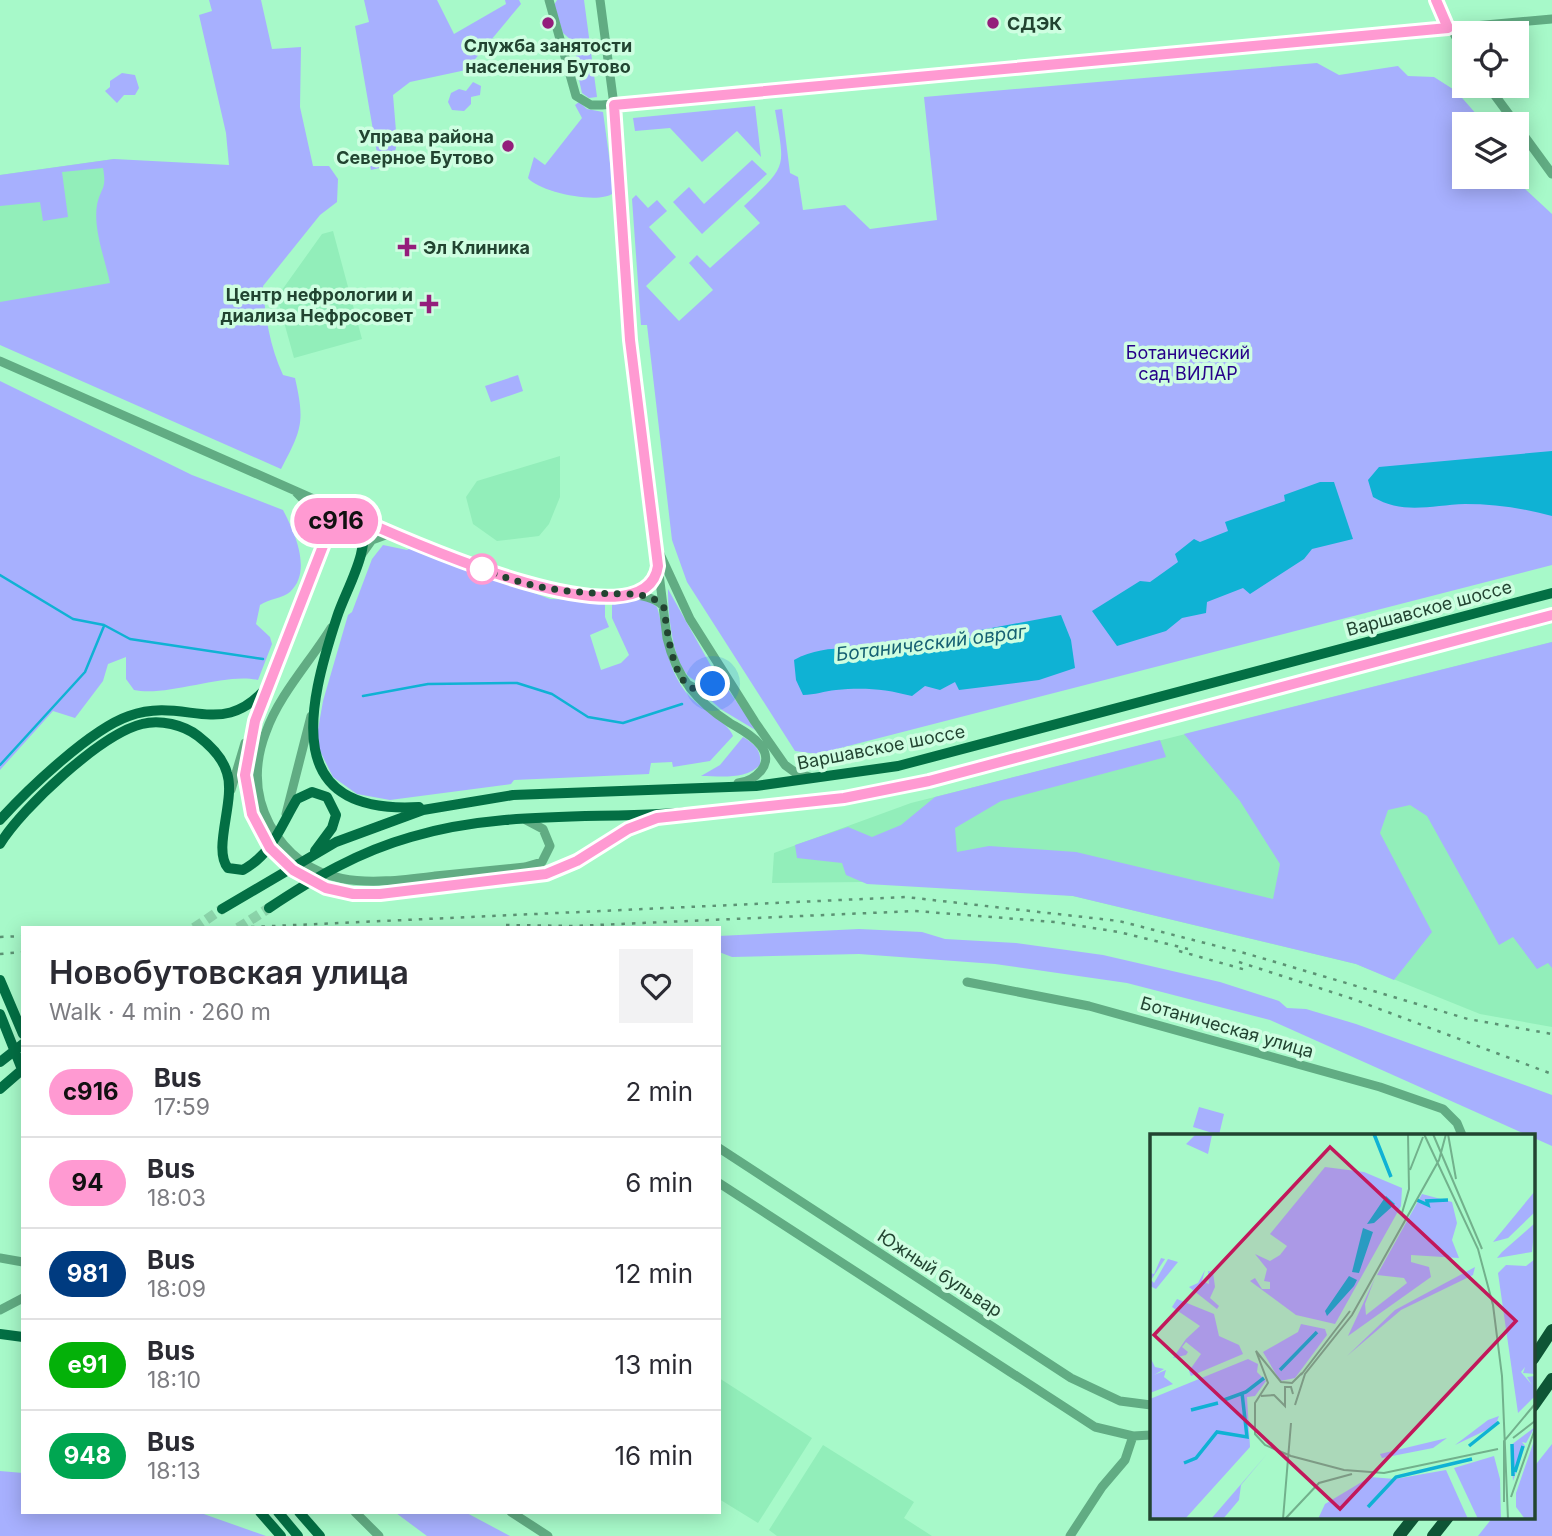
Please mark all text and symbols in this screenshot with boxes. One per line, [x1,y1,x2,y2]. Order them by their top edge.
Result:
place label: СДЭК [1007,13,1062,34]
marker: Служба занятости населения Бутово [540,15,556,31]
marker: СДЭК [985,15,1001,31]
map controls [1452,21,1529,189]
button: locate [1452,21,1529,98]
place label: Служба занятости населения Бутово [464,35,632,77]
button: layers [1452,112,1529,189]
place label: Управа района Северное Бутово [336,126,494,168]
marker: Управа района Северное Бутово [500,138,516,154]
marker: Эл Клиника [397,237,417,257]
place label: Эл Клиника [423,237,530,258]
place label: Центр нефрологии и диализа Нефросовет [221,284,413,326]
marker: Центр нефрологии и диализа Нефросовет [419,294,439,314]
park label: Ботанический сад ВИЛАР [1126,342,1250,384]
line badge: с916 [287,498,385,544]
text: с916 [308,506,364,535]
unlabelled marker [467,554,497,584]
street label: Варшавское шоссе [1344,576,1514,640]
water label: Ботанический овраг [835,620,1028,666]
your location [695,666,730,701]
street label: Варшавское шоссе [795,720,967,774]
button: heart [619,949,693,1023]
text: Новобутовская улица [49,952,409,992]
street label: Ботаническая улица [1138,992,1316,1062]
text: Walk · 4 min · 260 m [49,998,271,1026]
text: Bus [154,1062,202,1093]
text: 2 min [625,1076,693,1107]
text: с916 [63,1077,119,1106]
text: 17:59 [154,1093,210,1121]
inset map [1150,1134,1534,1518]
text: Bus [147,1153,195,1184]
text: 6 min [625,1167,693,1198]
text: 94 [72,1168,103,1197]
text: 18:03 [147,1184,206,1212]
street label: Южный бульвар [874,1225,1006,1321]
text: Bus [147,1244,195,1275]
text: 12 min [615,1258,693,1289]
text: 981 [67,1259,108,1288]
text: 18:09 [147,1275,206,1303]
text: Bus [147,1335,195,1366]
text: 13 min [615,1349,693,1380]
text: е91 [67,1350,108,1379]
text: 18:10 [147,1366,201,1394]
text: Bus [147,1426,195,1457]
text: 16 min [615,1440,693,1471]
text: 948 [64,1441,111,1470]
text: 18:13 [147,1457,201,1485]

